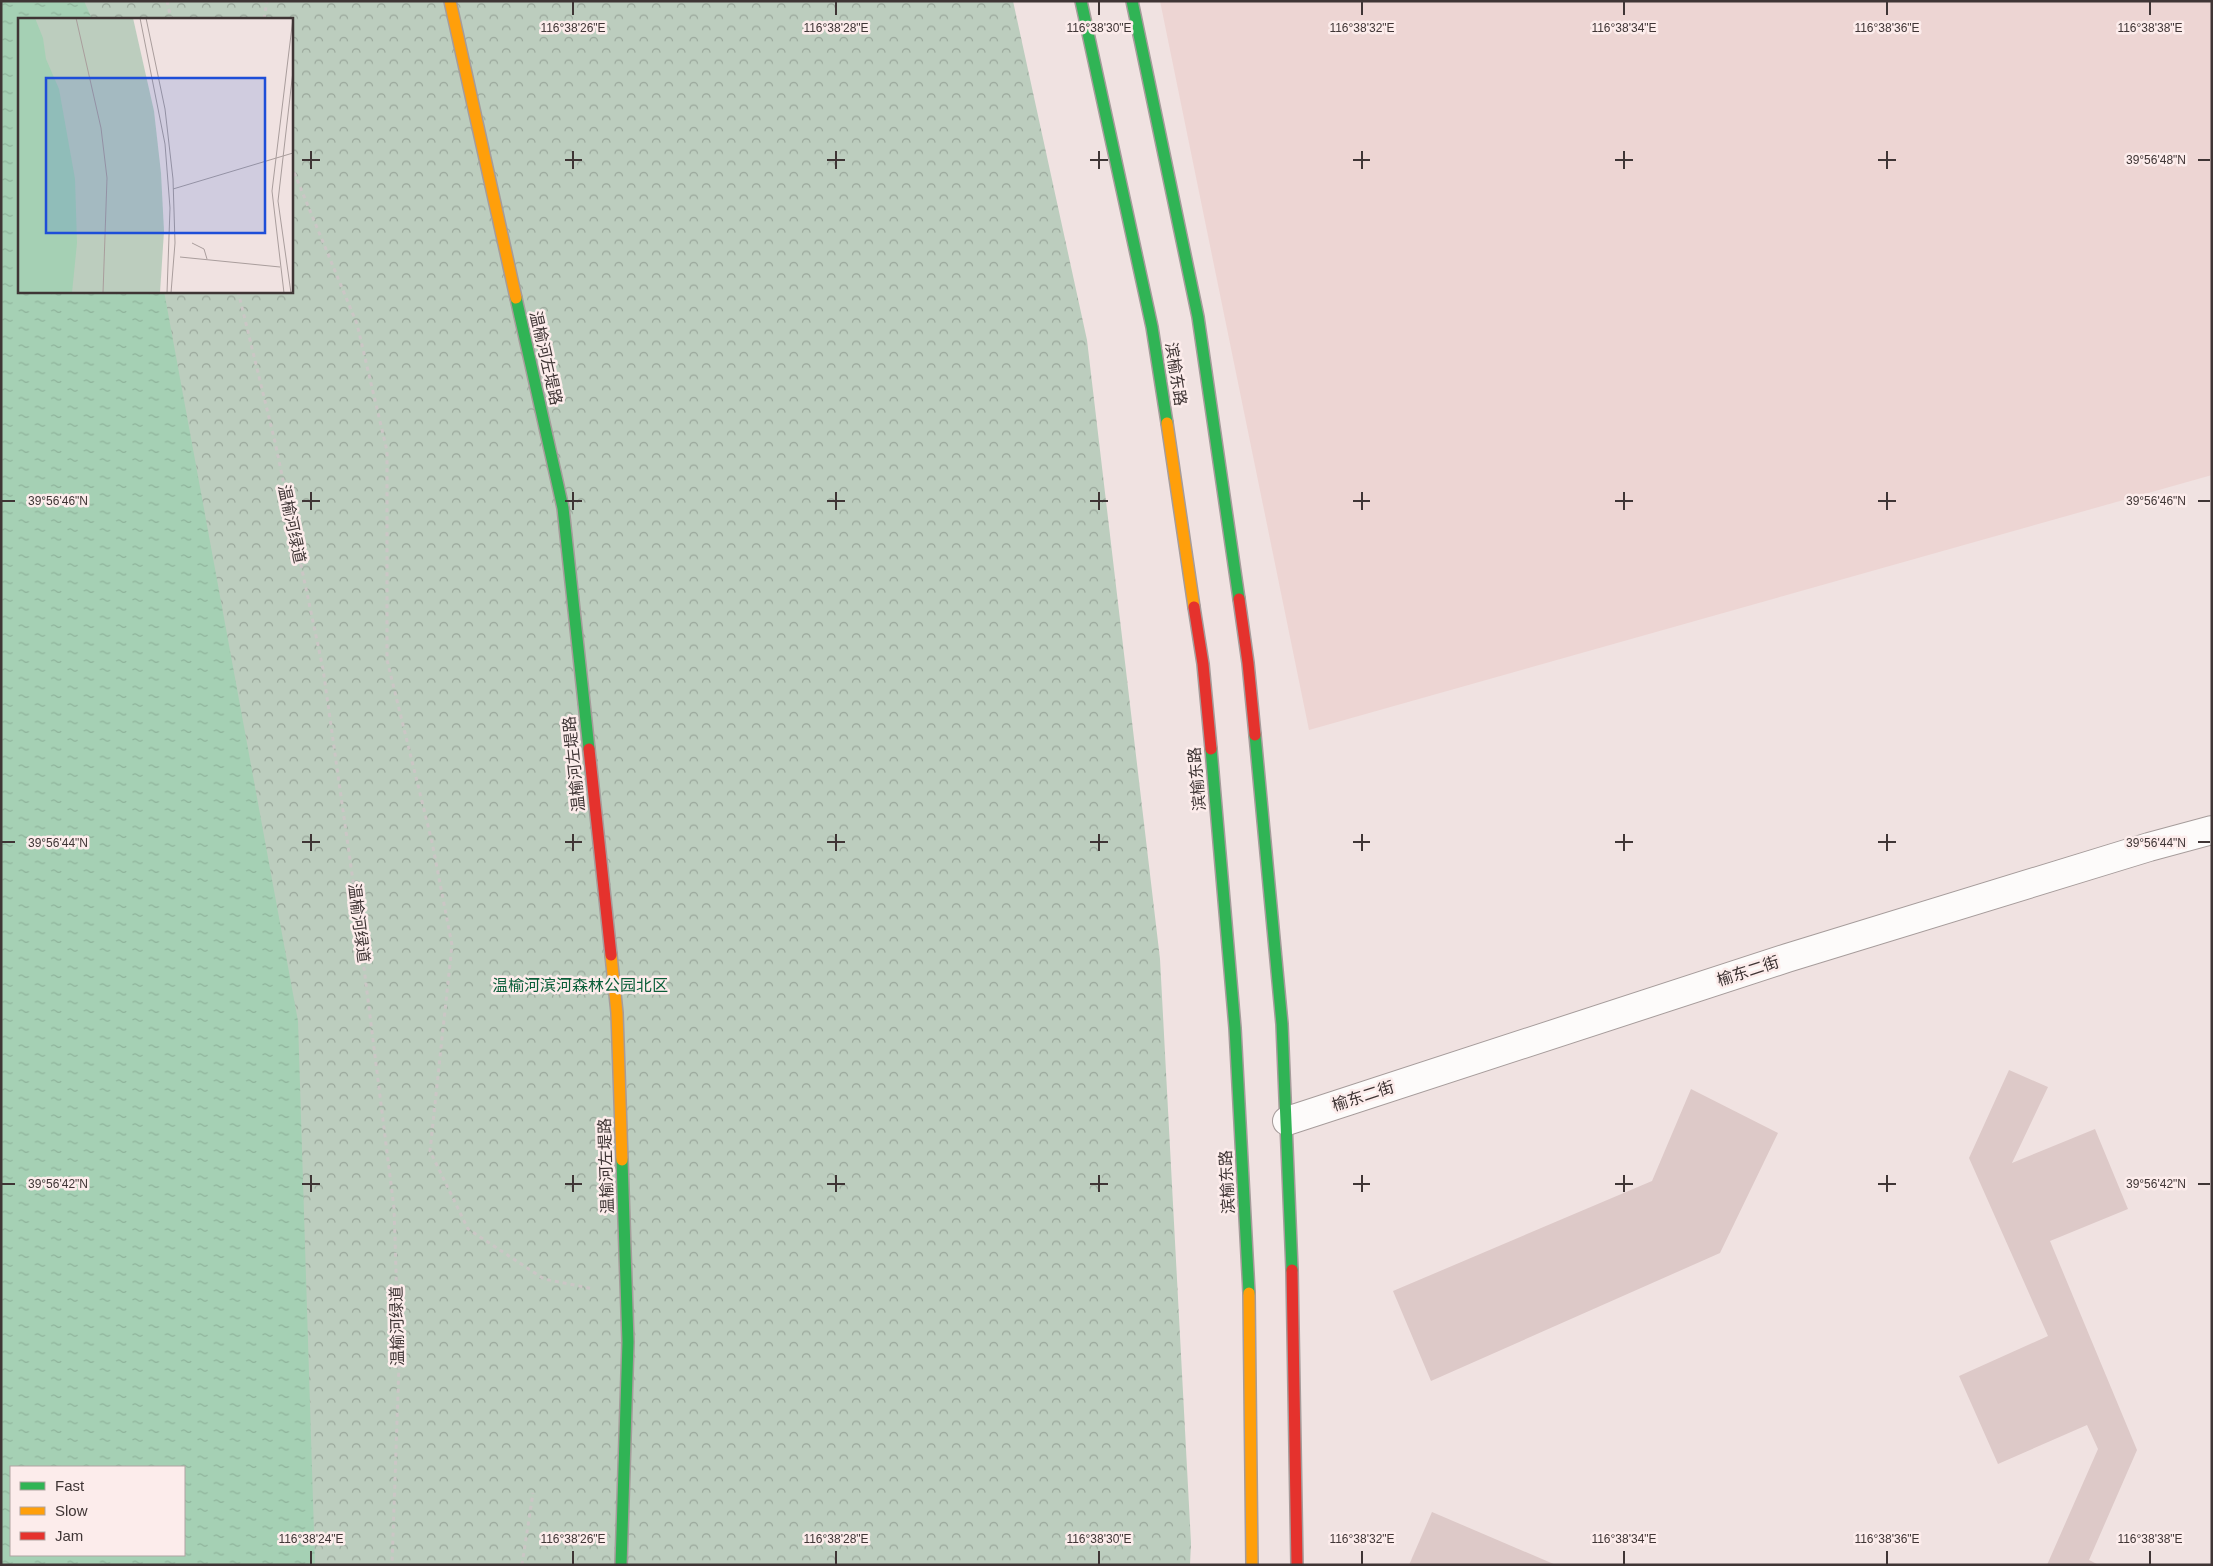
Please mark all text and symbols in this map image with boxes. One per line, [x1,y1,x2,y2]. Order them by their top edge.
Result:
inset map [18,18,292,292]
text: 116°38'26"E [540,21,606,35]
text: 116°38'28"E [803,21,869,35]
text: 116°38'30"E [1066,21,1132,35]
text: 116°38'32"E [1329,21,1395,35]
text: 116°38'34"E [1591,21,1657,35]
text: 116°38'36"E [1854,21,1920,35]
text: 116°38'38"E [2117,21,2183,35]
text: 39°56'48"N [2126,153,2186,167]
street label: 温榆河左堤路 [527,309,565,407]
street label: 滨榆东路 [1163,341,1189,407]
street label: 温榆河绿道 [275,483,309,565]
text: 39°56'46"N [28,494,88,508]
text: 39°56'46"N [2126,494,2186,508]
street label: 温榆河左堤路 [561,715,587,813]
street label: 滨榆东路 [1186,746,1208,812]
text: 39°56'44"N [28,836,88,850]
text: 39°56'44"N [2126,836,2186,850]
street label: 温榆河绿道 [346,882,372,964]
street label: 榆东二街 [1715,953,1781,989]
park label: 温榆河滨河森林公园北区 [492,977,668,994]
street label: 榆东二街 [1330,1078,1396,1114]
street label: 温榆河左堤路 [596,1118,616,1214]
street label: 滨榆东路 [1217,1150,1237,1214]
text: 39°56'42"N [28,1177,88,1191]
text: 39°56'42"N [2126,1177,2186,1191]
street label: 温榆河绿道 [388,1286,406,1366]
legend [10,1466,185,1556]
text: Fast [55,1477,85,1494]
text: Slow [55,1502,88,1519]
text: Jam [55,1527,83,1544]
text: 116°38'24"E [278,1532,344,1546]
text: 116°38'26"E [540,1532,606,1546]
text: 116°38'28"E [803,1532,869,1546]
text: 116°38'30"E [1066,1532,1132,1546]
text: 116°38'32"E [1329,1532,1395,1546]
text: 116°38'34"E [1591,1532,1657,1546]
text: 116°38'36"E [1854,1532,1920,1546]
text: 116°38'38"E [2117,1532,2183,1546]

